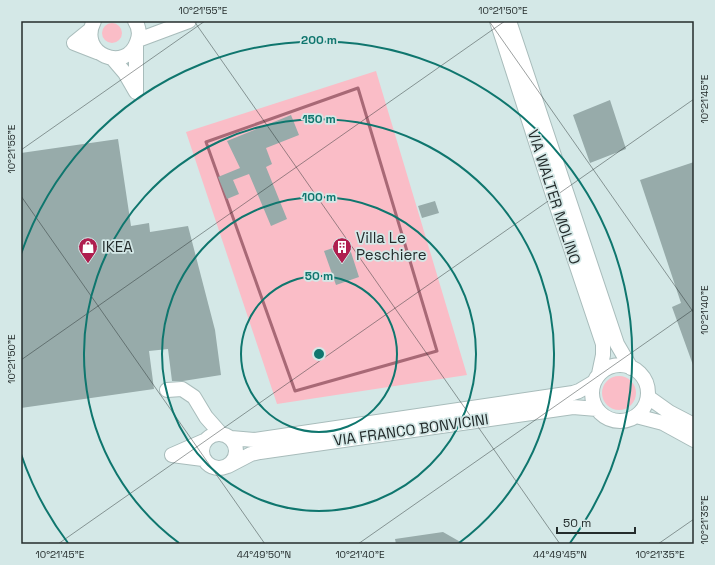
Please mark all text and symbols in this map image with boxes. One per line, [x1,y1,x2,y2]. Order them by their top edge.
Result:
text: 10°21'55"E [179,4,228,17]
text: 10°21'50"E [478,4,528,17]
text: 200 m [301,32,337,48]
text: 10°21'45"E [698,74,711,123]
text: 150 m [302,111,336,127]
text: 10°21'55"E [5,124,18,173]
street label: VIA WALTER MOLINO [524,127,585,267]
text: 100 m [302,189,336,205]
place label: Villa Le Peschiere [356,228,427,264]
shop icon: IKEA [77,236,99,264]
building icon: Villa Le Peschiere [331,236,353,264]
place label: IKEA [102,237,133,256]
text: 50 m [305,268,333,284]
text: 10°21'40"E [698,285,711,335]
text: 10°21'50"E [5,334,18,384]
centre of rings [312,347,326,361]
street label: VIA FRANCO BONVICINI [332,409,490,450]
text: 10°21'35"E [698,495,711,545]
scale bar [557,509,635,535]
text: 50 m [563,515,591,531]
text: 10°21'45"E [36,548,85,561]
text: 44°49'50"N [237,548,291,561]
text: 10°21'40"E [335,548,385,561]
text: 44°49'45"N [533,548,587,561]
text: 10°21'35"E [635,548,685,561]

